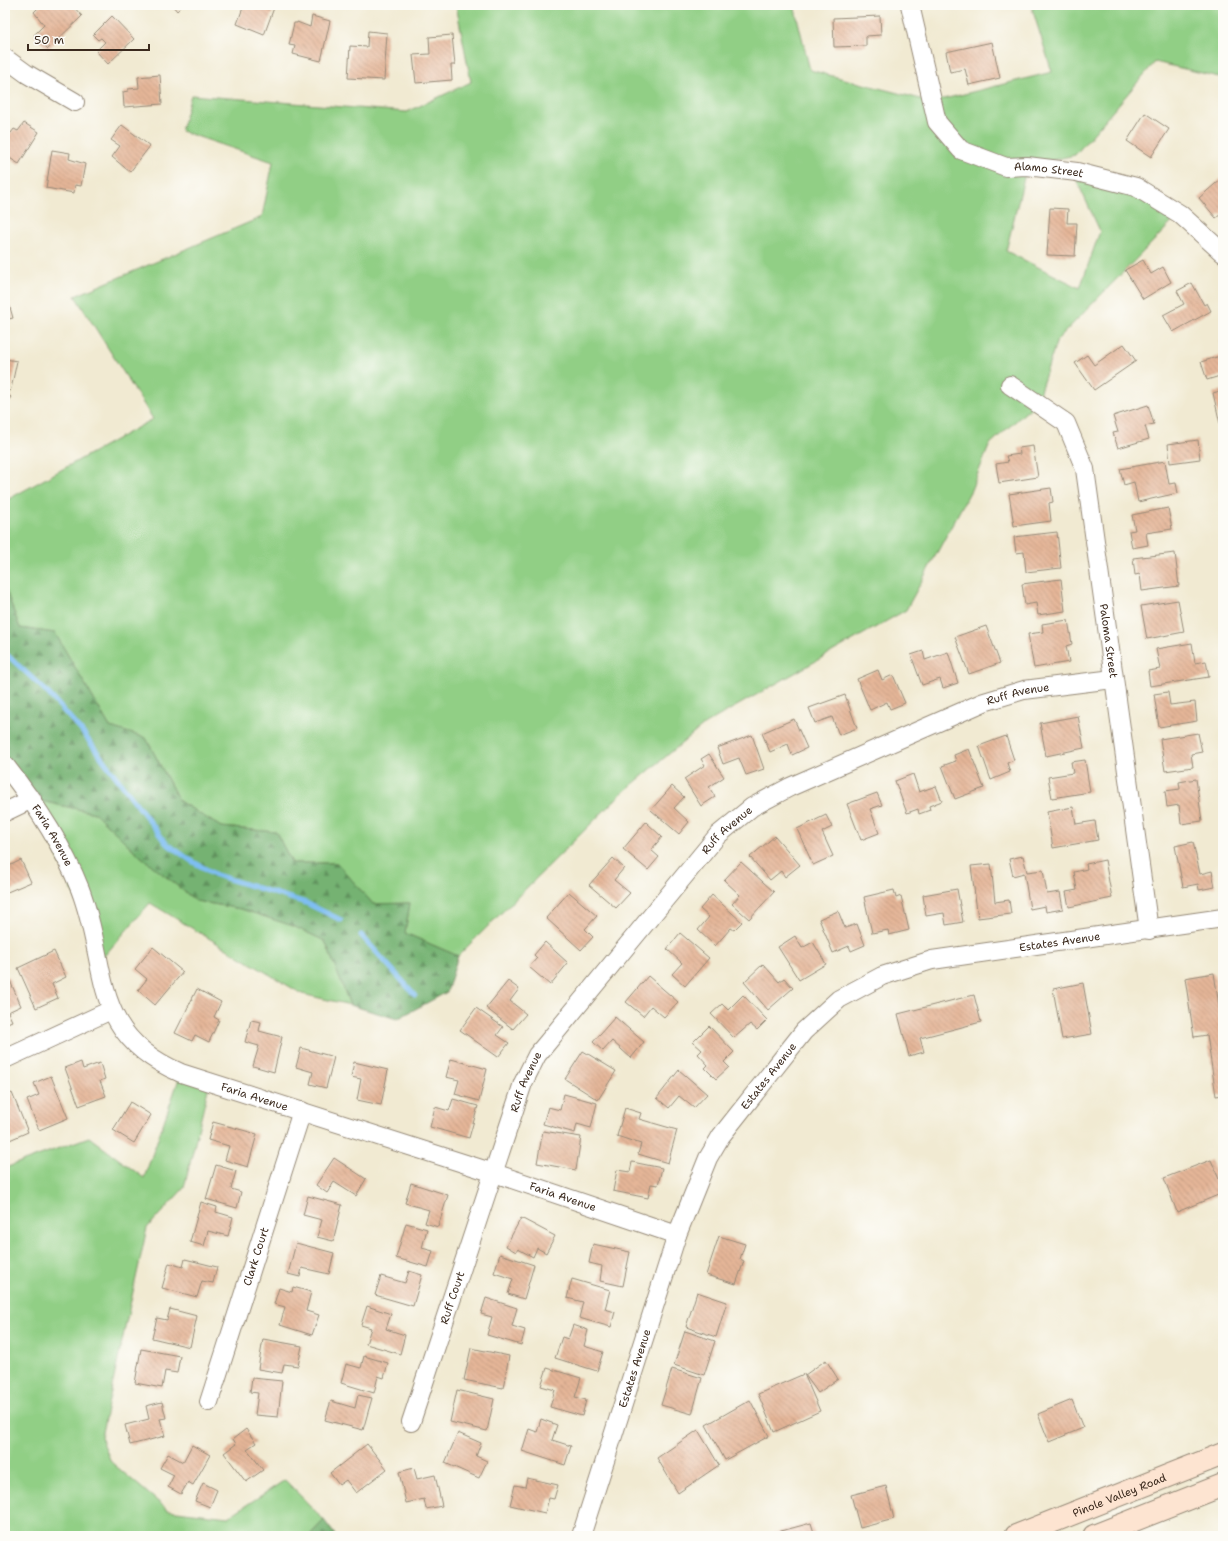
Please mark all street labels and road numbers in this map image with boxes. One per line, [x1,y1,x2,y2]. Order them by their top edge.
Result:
street label: Alamo Street [1013,159,1085,181]
street label: Paloma Street [1096,603,1121,679]
street label: Ruff Avenue [985,680,1050,709]
street label: Faria Avenue [28,801,76,869]
street label: Ruff Avenue [698,803,756,857]
street label: Estates Avenue [1018,929,1101,955]
street label: Estates Avenue [738,1040,800,1113]
street label: Ruff Avenue [507,1049,545,1114]
street label: Faria Avenue [219,1079,290,1115]
street label: Faria Avenue [527,1179,598,1215]
street label: Clark Court [240,1225,272,1288]
street label: Ruff Court [437,1269,468,1326]
street label: Estates Avenue [615,1327,655,1410]
street label: Pinole Valley Road [1070,1470,1168,1521]

